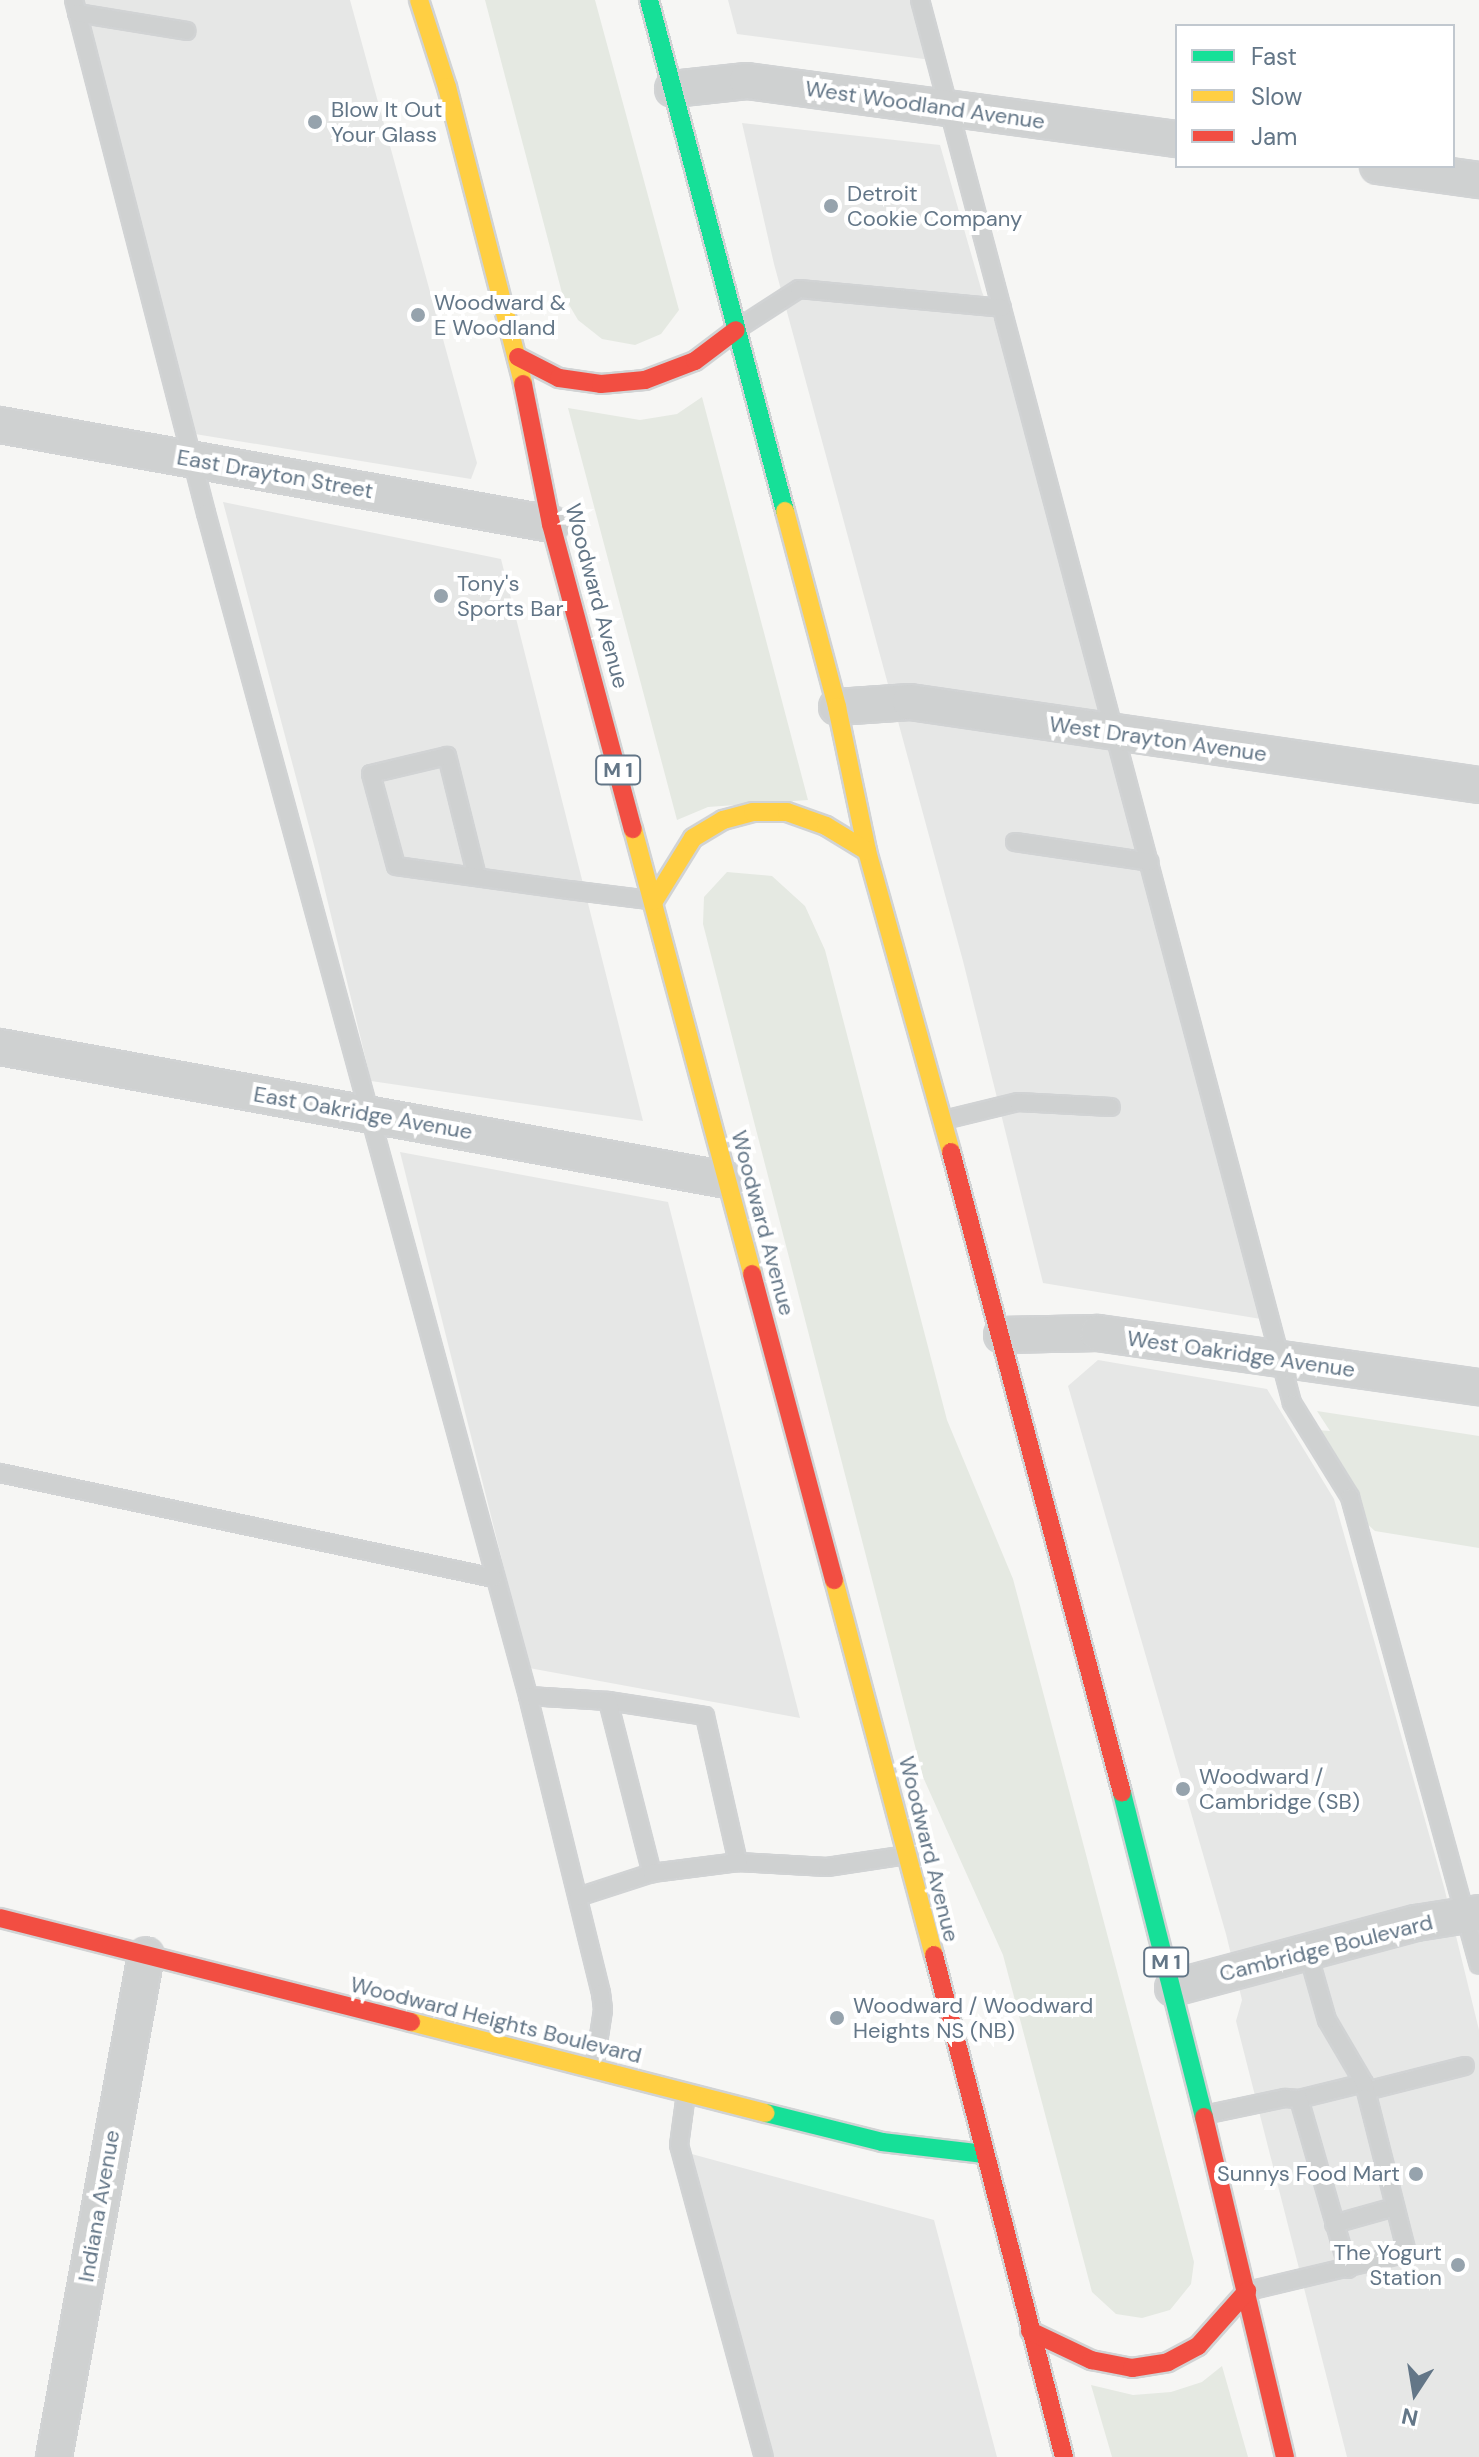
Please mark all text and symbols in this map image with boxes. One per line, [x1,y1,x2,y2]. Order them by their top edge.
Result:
legend [1175,24,1455,168]
text: Fast [1251,41,1297,72]
street label: West Woodland Avenue [804,75,1046,135]
text: Slow [1251,81,1302,112]
place label: Blow It Out Your Glass [331,96,442,148]
marker: Blow It Out Your Glass [306,113,324,131]
text: Jam [1251,121,1297,152]
place label: Detroit Cookie Company [847,180,1022,232]
marker: Detroit Cookie Company [822,197,840,215]
place label: Woodward & E Woodland [434,289,566,340]
marker: Woodward & E Woodland [409,306,427,324]
street label: East Drayton Street [175,444,375,504]
street label: Woodward Avenue [560,501,634,691]
place label: Tony's Sports Bar [457,570,564,622]
marker: Tony's Sports Bar [432,587,450,605]
street label: West Drayton Avenue [1048,711,1268,767]
road number: M 1 [594,754,642,786]
street label: East Oakridge Avenue [252,1081,474,1145]
street label: Woodward Avenue [726,1128,800,1318]
street label: West Oakridge Avenue [1125,1325,1357,1383]
street label: Woodward Avenue [893,1753,965,1945]
place label: Woodward / Cambridge (SB) [1199,1763,1360,1814]
marker: Woodward / Cambridge (SB) [1174,1780,1192,1798]
street label: Cambridge Boulevard [1217,1909,1435,1987]
road number: M 1 [1142,1946,1190,1978]
street label: Woodward Heights Boulevard [348,1971,644,2069]
place label: Woodward / Woodward Heights NS (NB) [853,1992,1093,2044]
marker: Woodward / Woodward Heights NS (NB) [828,2009,846,2027]
street label: Indiana Avenue [73,2128,125,2284]
place label: Sunnys Food Mart [1217,2161,1400,2187]
marker: Sunnys Food Mart [1407,2165,1425,2183]
place label: The Yogurt Station [1334,2239,1442,2290]
marker: The Yogurt Station [1449,2256,1467,2274]
north arrow [1375,2353,1455,2433]
text: N [1399,2401,1421,2433]

